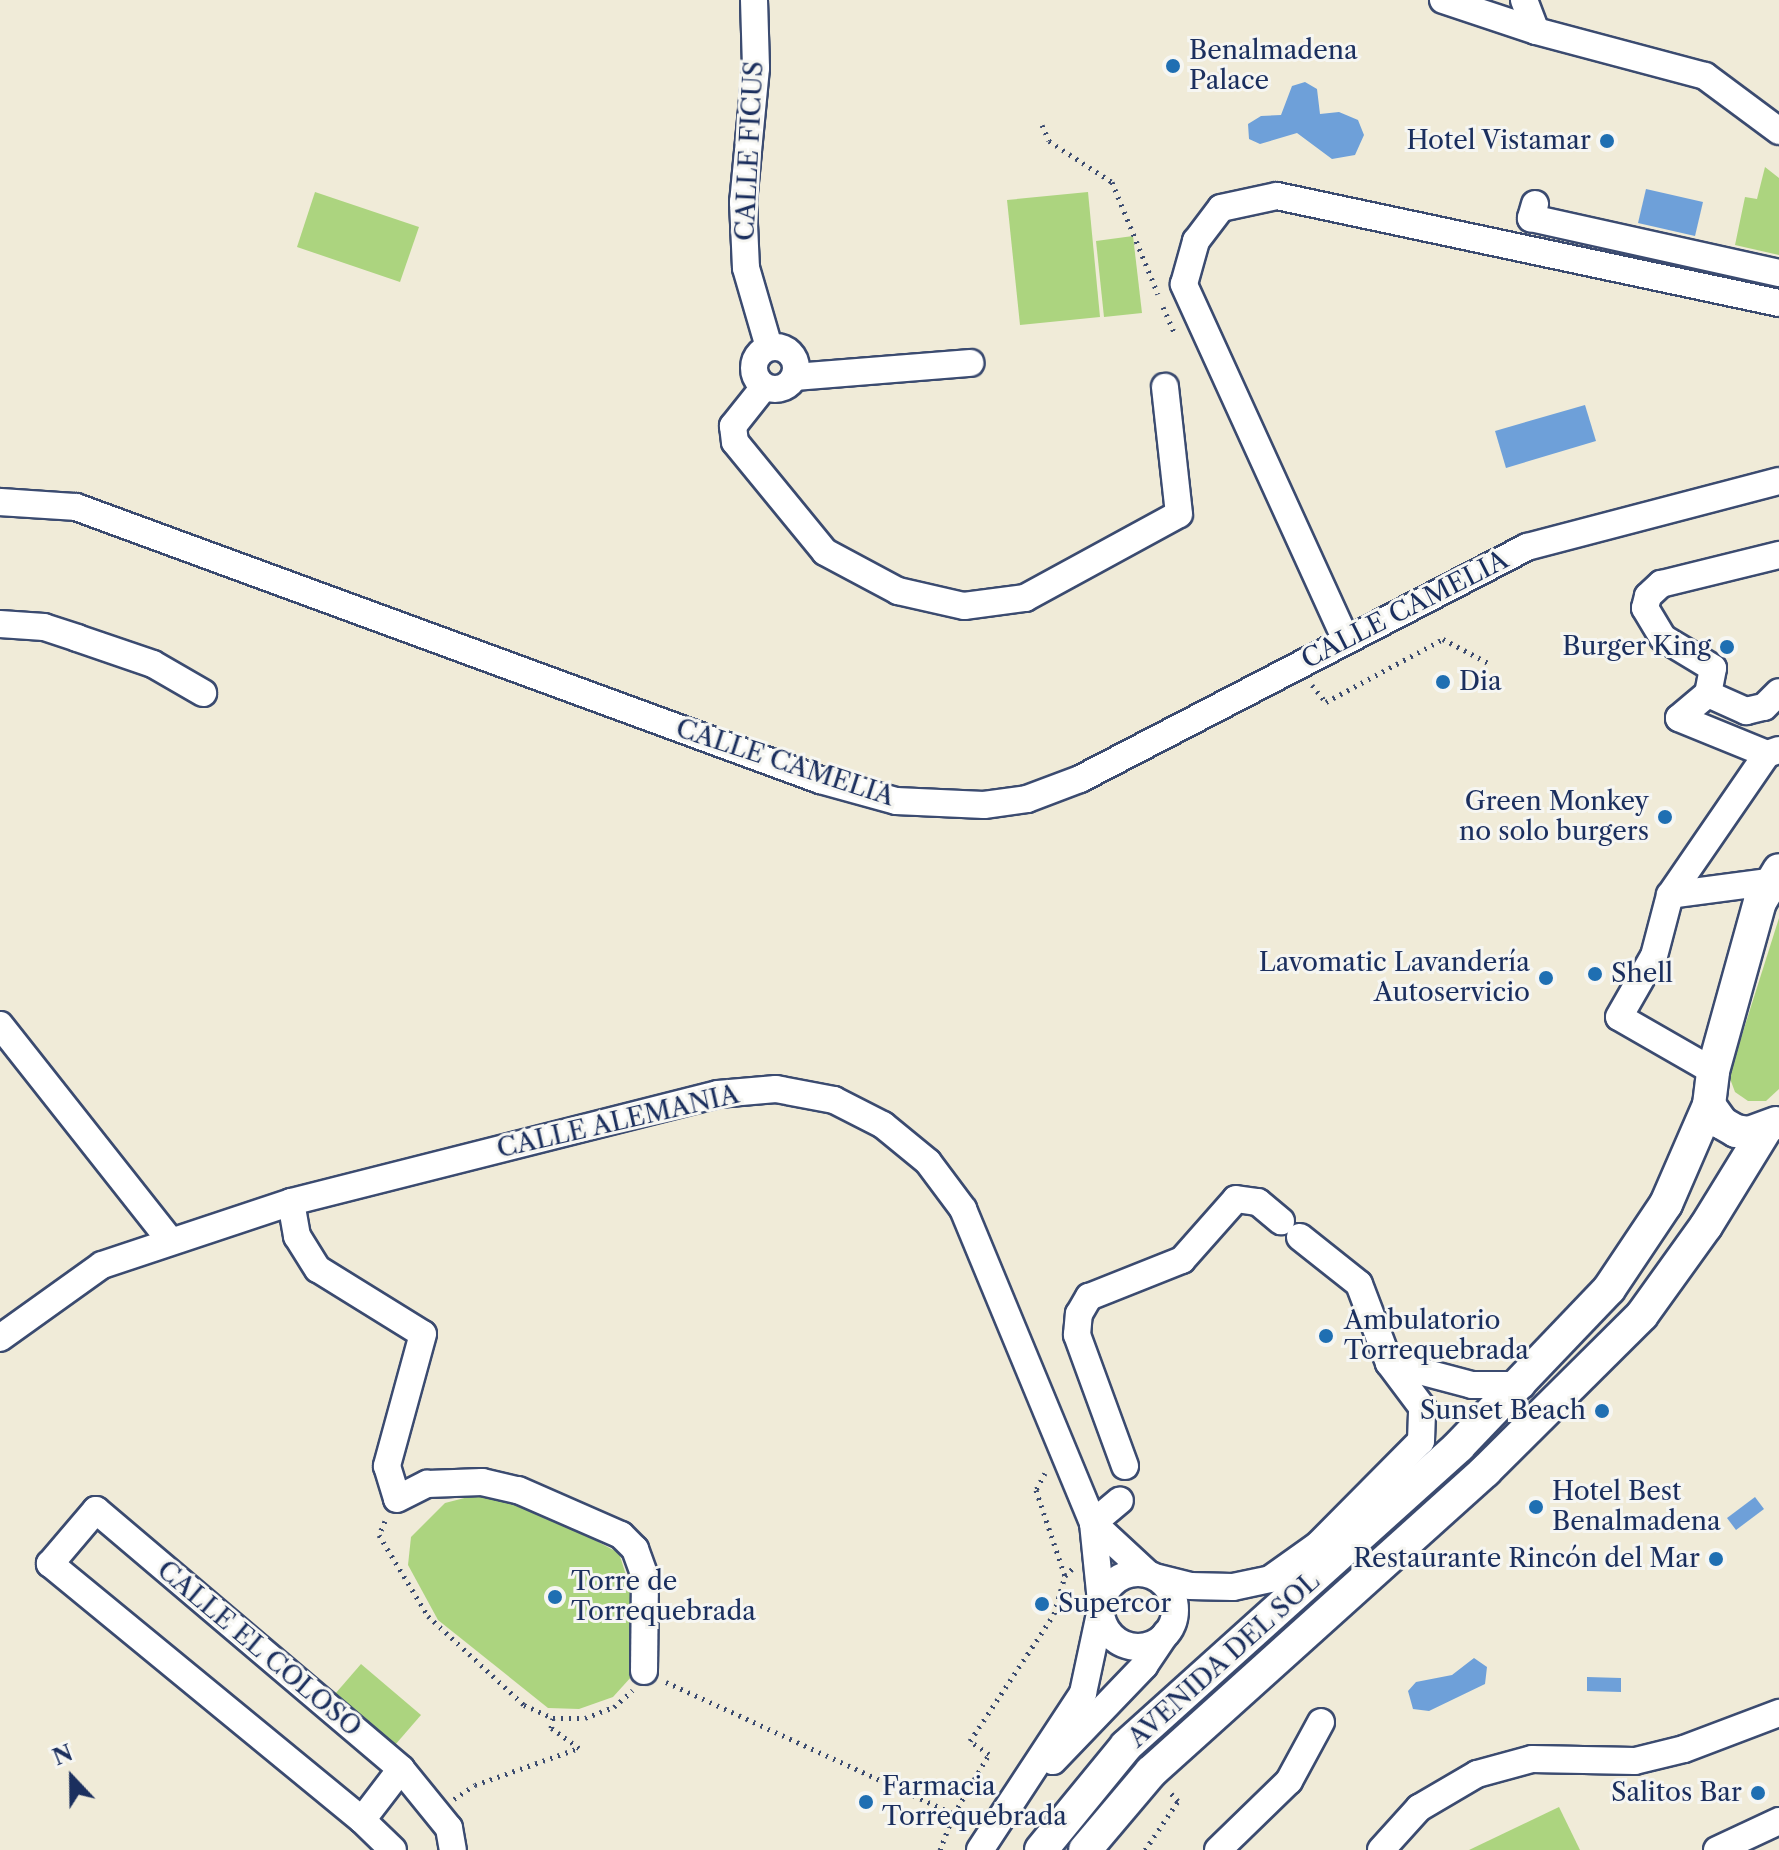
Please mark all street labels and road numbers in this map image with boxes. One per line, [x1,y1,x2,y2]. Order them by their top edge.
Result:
street label: CALLE FICUS [730,60,770,242]
street label: CALLE CAMELIA [1296,544,1514,676]
street label: CALLE CAMELIA [672,713,898,813]
street label: CALLE ALEMANIA [493,1079,743,1165]
street label: CALLE EL COLOSO [150,1554,368,1744]
street label: AVENIDA DEL SOL [1121,1565,1327,1755]

